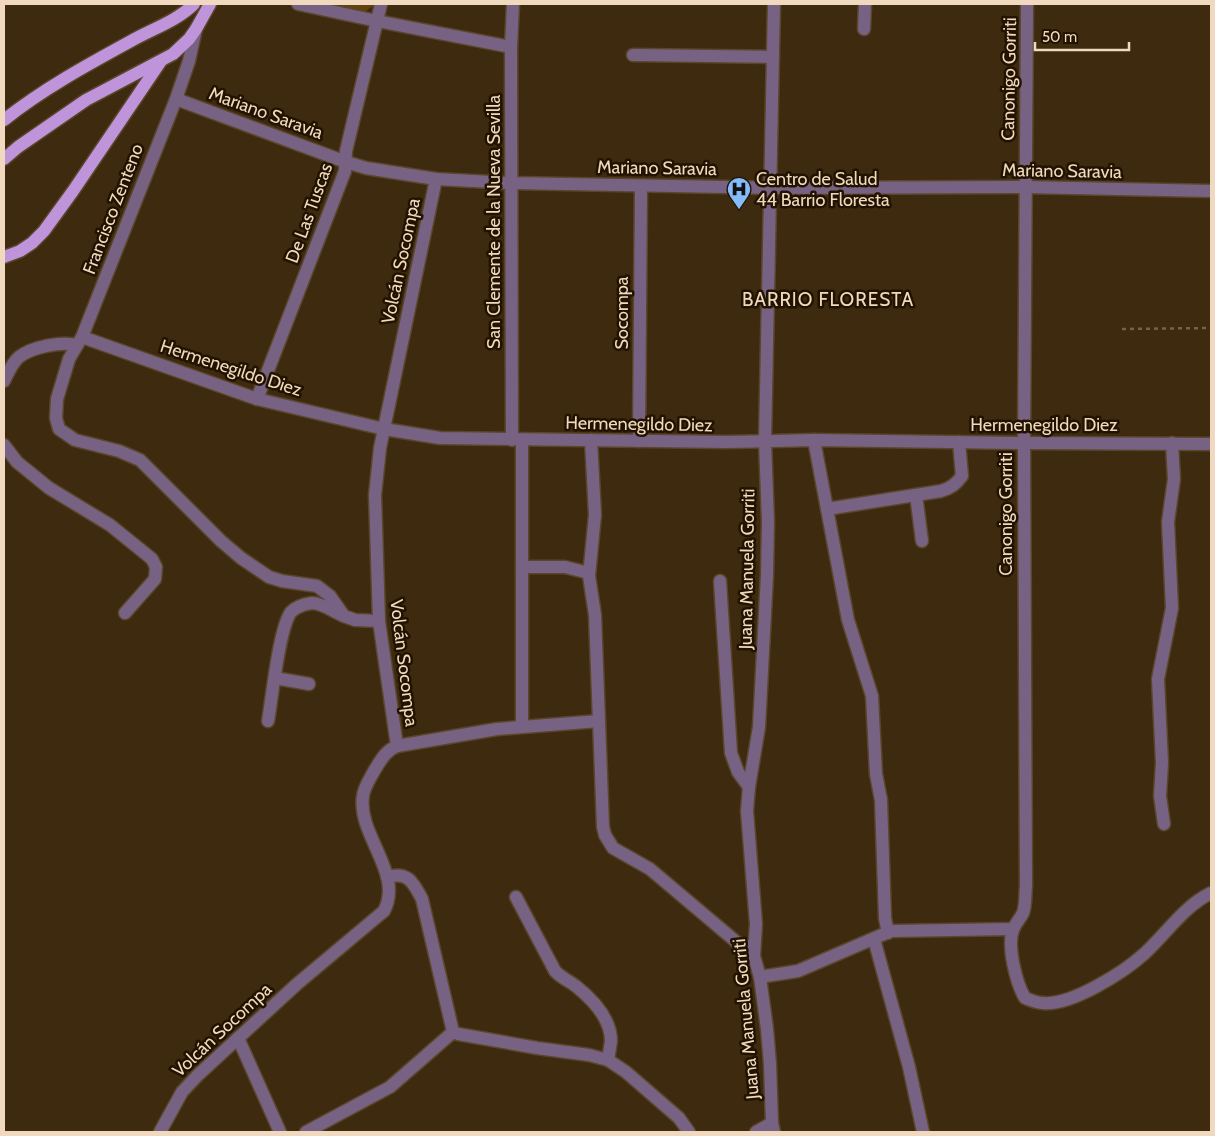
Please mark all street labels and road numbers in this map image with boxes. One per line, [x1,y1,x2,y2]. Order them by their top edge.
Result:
street label: Canonigo Gorriti [997,17,1021,141]
street label: Mariano Saravia [206,82,326,144]
street label: San Clemente de la Nueva Sevilla [483,95,505,349]
street label: Francisco Zenteno [78,141,148,277]
street label: Mariano Saravia [597,156,717,180]
street label: Mariano Saravia [1002,159,1122,183]
street label: De Las Tuscas [281,160,337,266]
street label: Volcán Socompa [377,196,425,326]
street label: Socompa [611,276,633,349]
street label: Hermenegildo Diez [158,335,305,401]
street label: Hermenegildo Diez [565,412,713,436]
street label: Hermenegildo Diez [970,414,1118,436]
street label: Canonigo Gorriti [995,452,1017,576]
street label: Juana Manuela Gorriti [735,488,759,651]
street label: Volcán Socompa [385,598,423,728]
street label: Juana Manuela Gorriti [728,938,764,1101]
street label: Volcán Socompa [168,978,276,1082]

